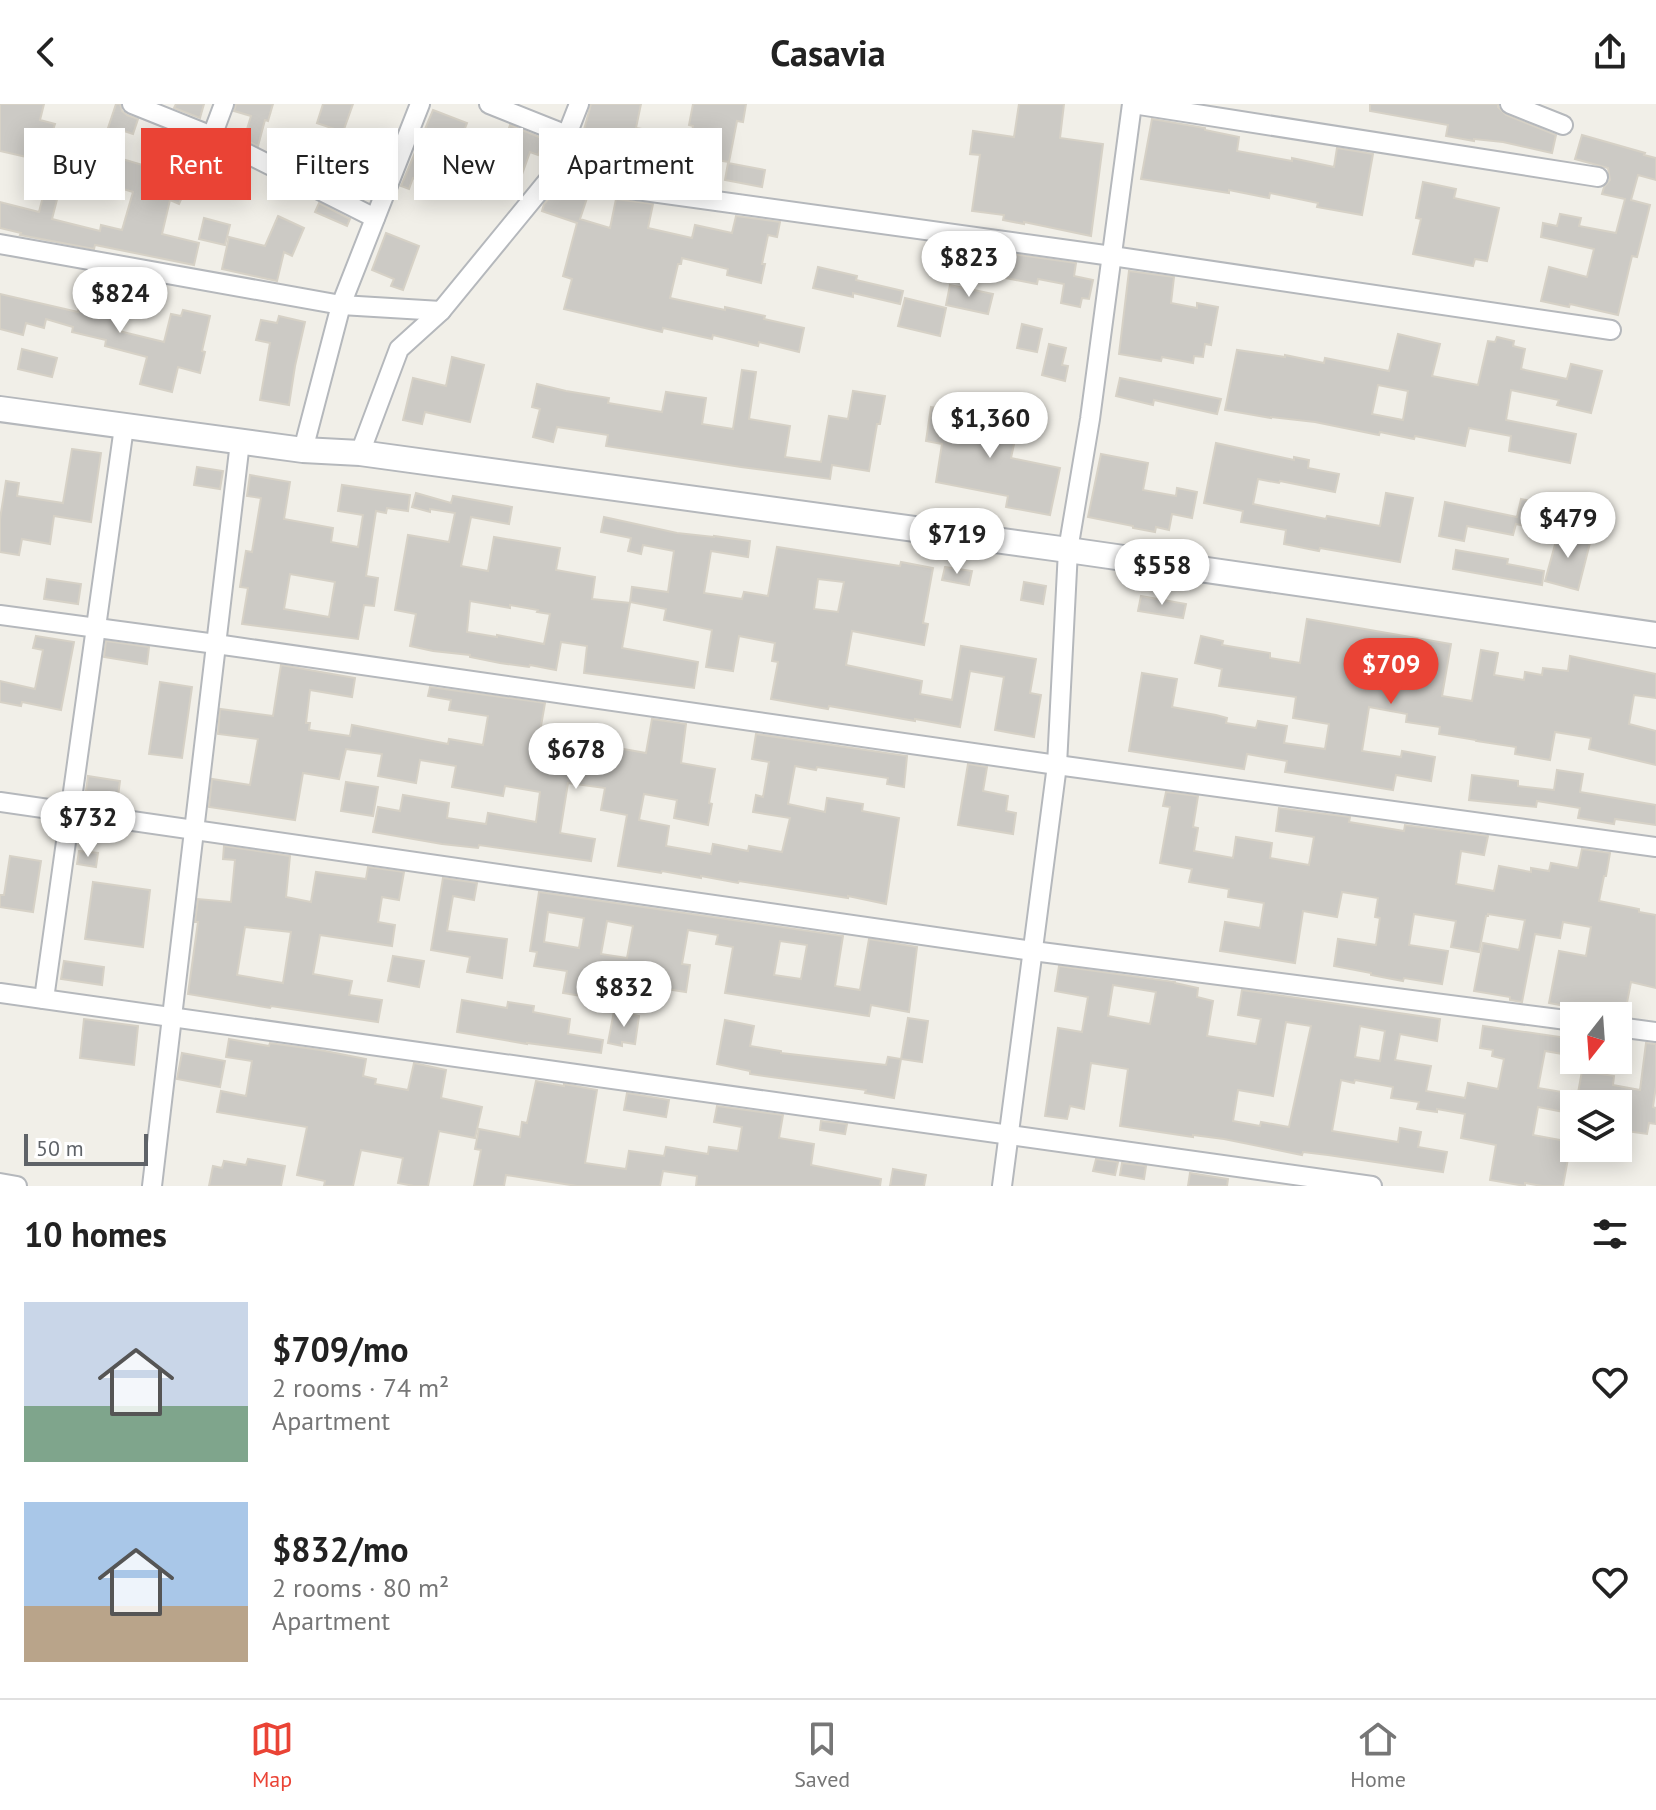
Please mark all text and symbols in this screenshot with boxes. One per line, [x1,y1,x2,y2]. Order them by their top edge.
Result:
text: Casavia [770,29,886,76]
icon: back [24,30,68,74]
icon: share [1588,30,1632,74]
chip: Buy [24,128,125,200]
chip: Rent [141,128,251,200]
chip: Filters [267,128,398,200]
chip: New [414,128,523,200]
chip: Apartment [539,128,722,200]
pin: $823 [922,231,1016,299]
text: $823 [940,240,998,273]
pin: $824 [73,267,167,335]
text: $824 [91,276,149,309]
pin: $1,360 [925,392,1055,460]
text: $1,360 [950,401,1030,434]
pin: $479 [1521,492,1615,560]
text: $479 [1539,501,1597,534]
pin: $719 [910,508,1004,576]
text: $719 [928,517,986,550]
pin: $558 [1115,539,1209,607]
text: $558 [1133,548,1191,581]
pin: $709 [1344,638,1438,706]
text: $709 [1362,647,1420,680]
pin: $678 [529,723,623,791]
text: $678 [547,732,605,765]
pin: $732 [41,791,135,859]
text: $732 [59,800,117,833]
pin: $832 [577,961,671,1029]
text: $832 [595,970,653,1003]
north arrow [1560,1002,1632,1074]
map controls [1560,1002,1632,1162]
button: layers [1560,1090,1632,1162]
scale bar [24,1130,148,1166]
text: 50 m [36,1134,84,1162]
text: 10 homes [24,1212,167,1256]
icon: filters [1588,1212,1632,1256]
text: $709/mo [272,1327,409,1371]
icon: home [88,1334,184,1430]
icon: heart [1588,1360,1632,1404]
text: 2 rooms · 74 m² [272,1371,449,1404]
text: Apartment [272,1404,390,1437]
text: $832/mo [272,1527,409,1571]
icon: home [88,1534,184,1630]
icon: heart [1588,1560,1632,1604]
text: 2 rooms · 80 m² [272,1571,449,1604]
text: Apartment [272,1604,390,1637]
tab: Map [250,1717,294,1793]
tab: Saved [794,1717,850,1793]
tab: Home [1350,1717,1406,1793]

